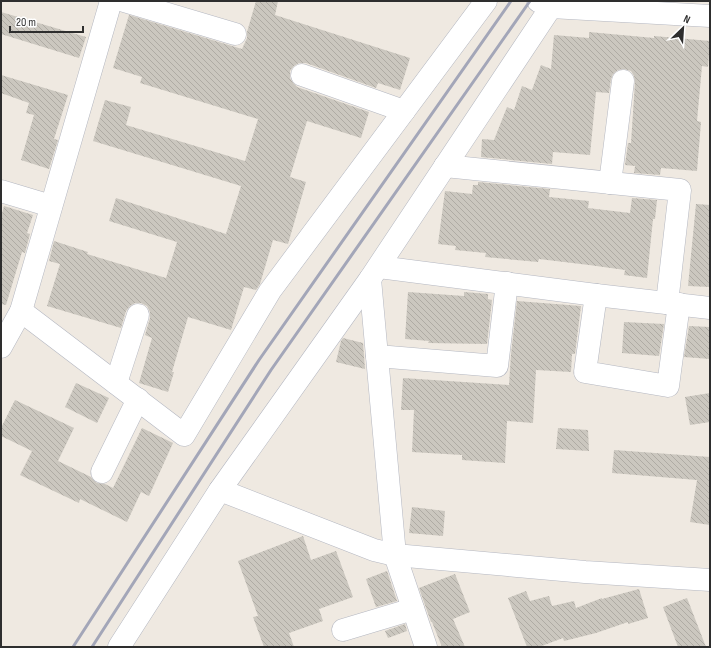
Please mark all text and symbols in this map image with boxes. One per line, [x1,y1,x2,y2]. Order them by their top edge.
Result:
scale bar [10,8,83,34]
north arrow [663,8,703,48]
text: N [682,12,693,27]
text: 20 m [16,15,36,30]

